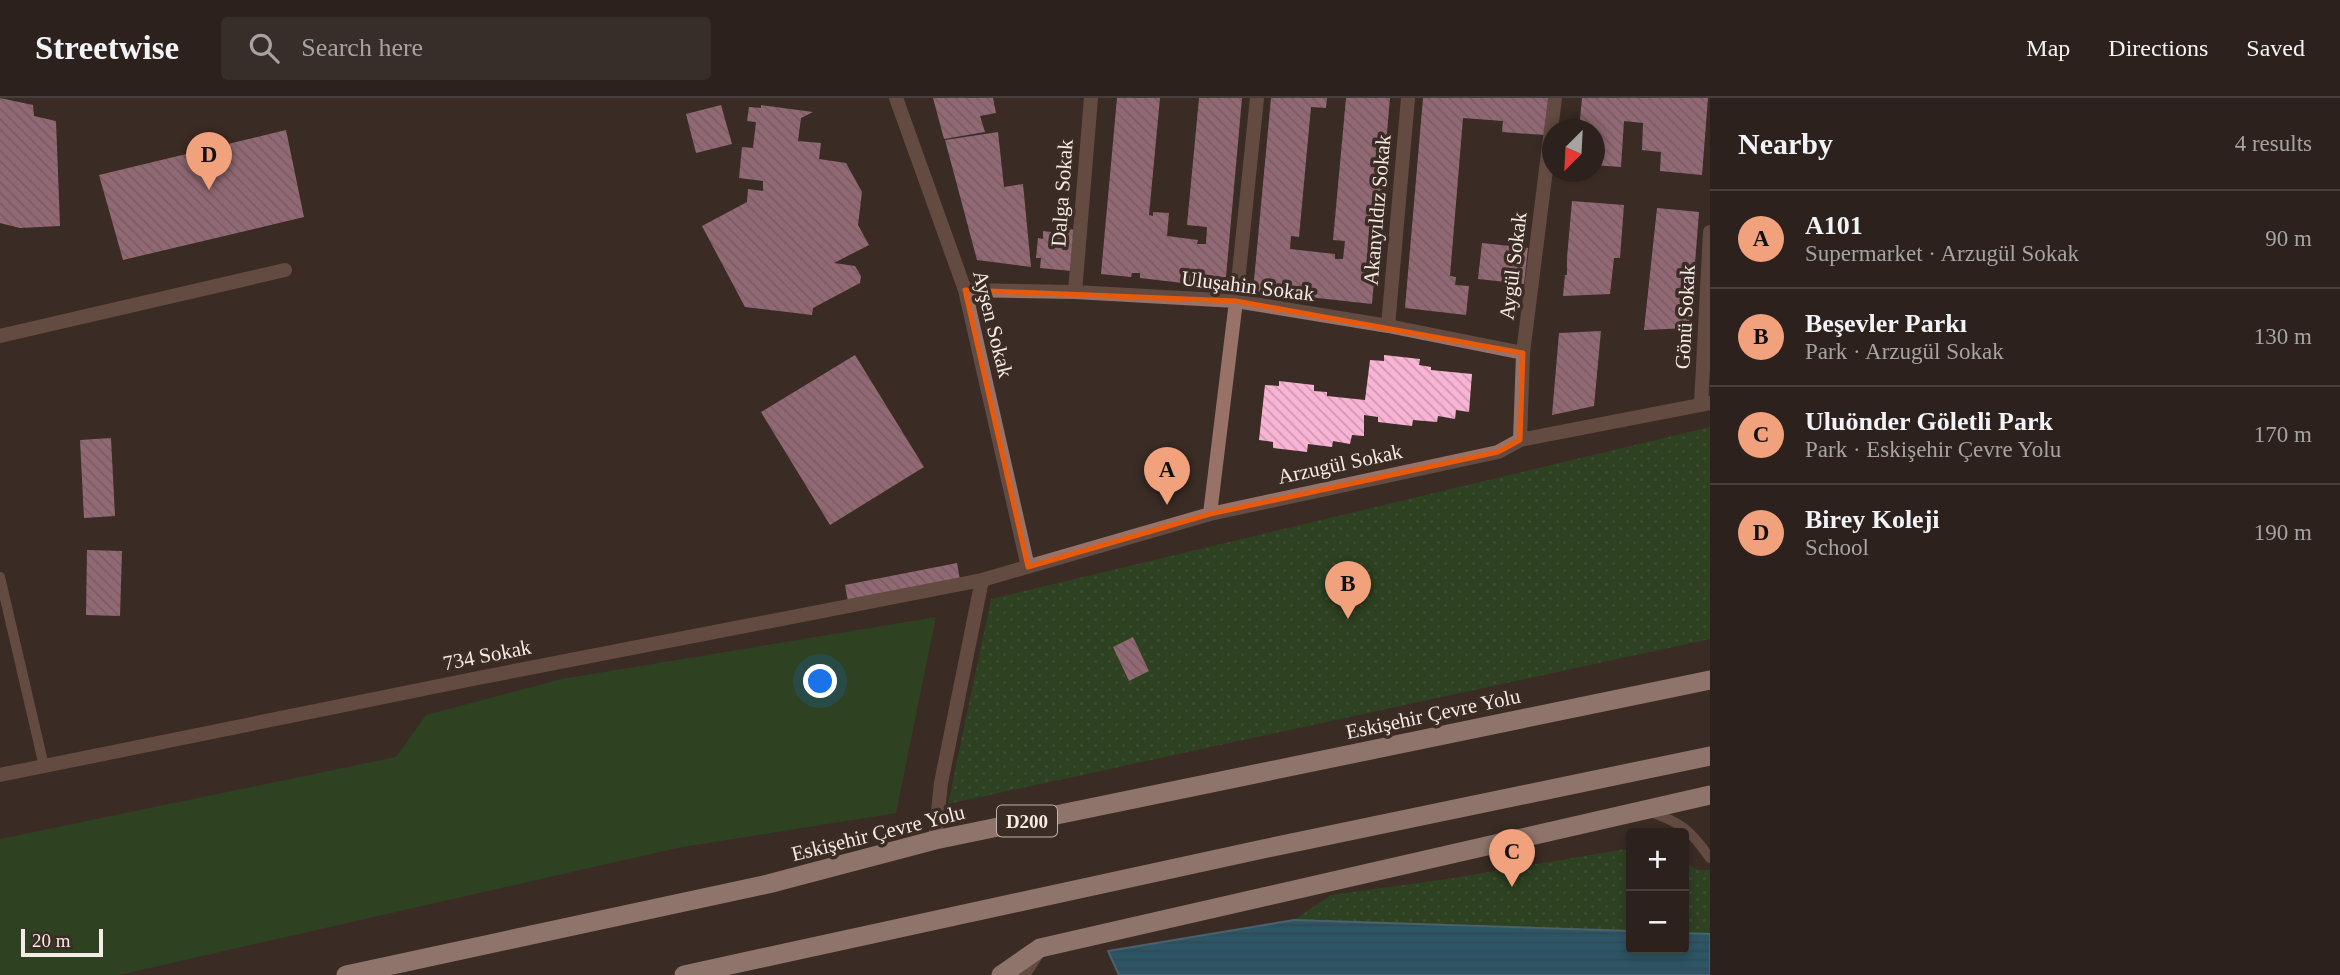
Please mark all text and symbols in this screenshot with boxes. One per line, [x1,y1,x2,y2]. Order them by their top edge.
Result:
search box [221,17,711,80]
icon: search [245,29,283,67]
text: Streetwise [35,30,179,66]
text: Search here [301,33,423,62]
text: Map [2026,35,2070,61]
text: Directions [2108,35,2208,61]
text: Saved [2246,35,2305,61]
north arrow [1542,119,1605,182]
text: Nearby [1738,127,1833,160]
text: 4 results [2235,131,2312,156]
pin: D [186,132,232,190]
street label: Akanyıldız Sokak [1358,133,1396,286]
street label: Dalga Sokak [1046,138,1078,248]
street label: Aygül Sokak [1494,210,1532,321]
text: A101 [1805,211,1863,240]
text: A [1753,226,1769,251]
text: 90 m [2265,226,2312,251]
text: Supermarket · Arzugül Sokak [1805,241,2079,266]
street label: Gönü Sokak [1670,264,1700,370]
street label: Uluşahin Sokak [1180,266,1316,306]
street label: Ayşen Sokak [968,268,1018,381]
text: Beşevler Parkı [1805,309,1967,338]
text: B [1753,324,1769,349]
text: 130 m [2254,324,2312,349]
text: Park · Arzugül Sokak [1805,339,2004,364]
text: Uluönder Göletli Park [1805,407,2053,436]
text: C [1753,422,1769,447]
text: 170 m [2254,422,2312,447]
text: Park · Eskişehir Çevre Yolu [1805,437,2061,462]
street label: Arzugül Sokak [1276,439,1405,489]
pin: A [1144,447,1190,505]
text: Birey Koleji [1805,505,1940,534]
text: D [1753,520,1769,545]
text: 190 m [2254,520,2312,545]
text: School [1805,535,1869,560]
pin: B [1325,561,1371,619]
street label: 734 Sokak [441,635,534,675]
your location [803,664,837,698]
street label: Eskişehir Çevre Yolu [1343,684,1523,744]
street label: Eskişehir Çevre Yolu [789,800,968,866]
road number: D200 [997,806,1057,836]
map controls [1626,828,1689,954]
button: + [1626,828,1689,891]
pin: C [1489,829,1535,887]
button: − [1626,891,1689,954]
scale bar [21,926,103,958]
text: 20 m [32,930,71,951]

